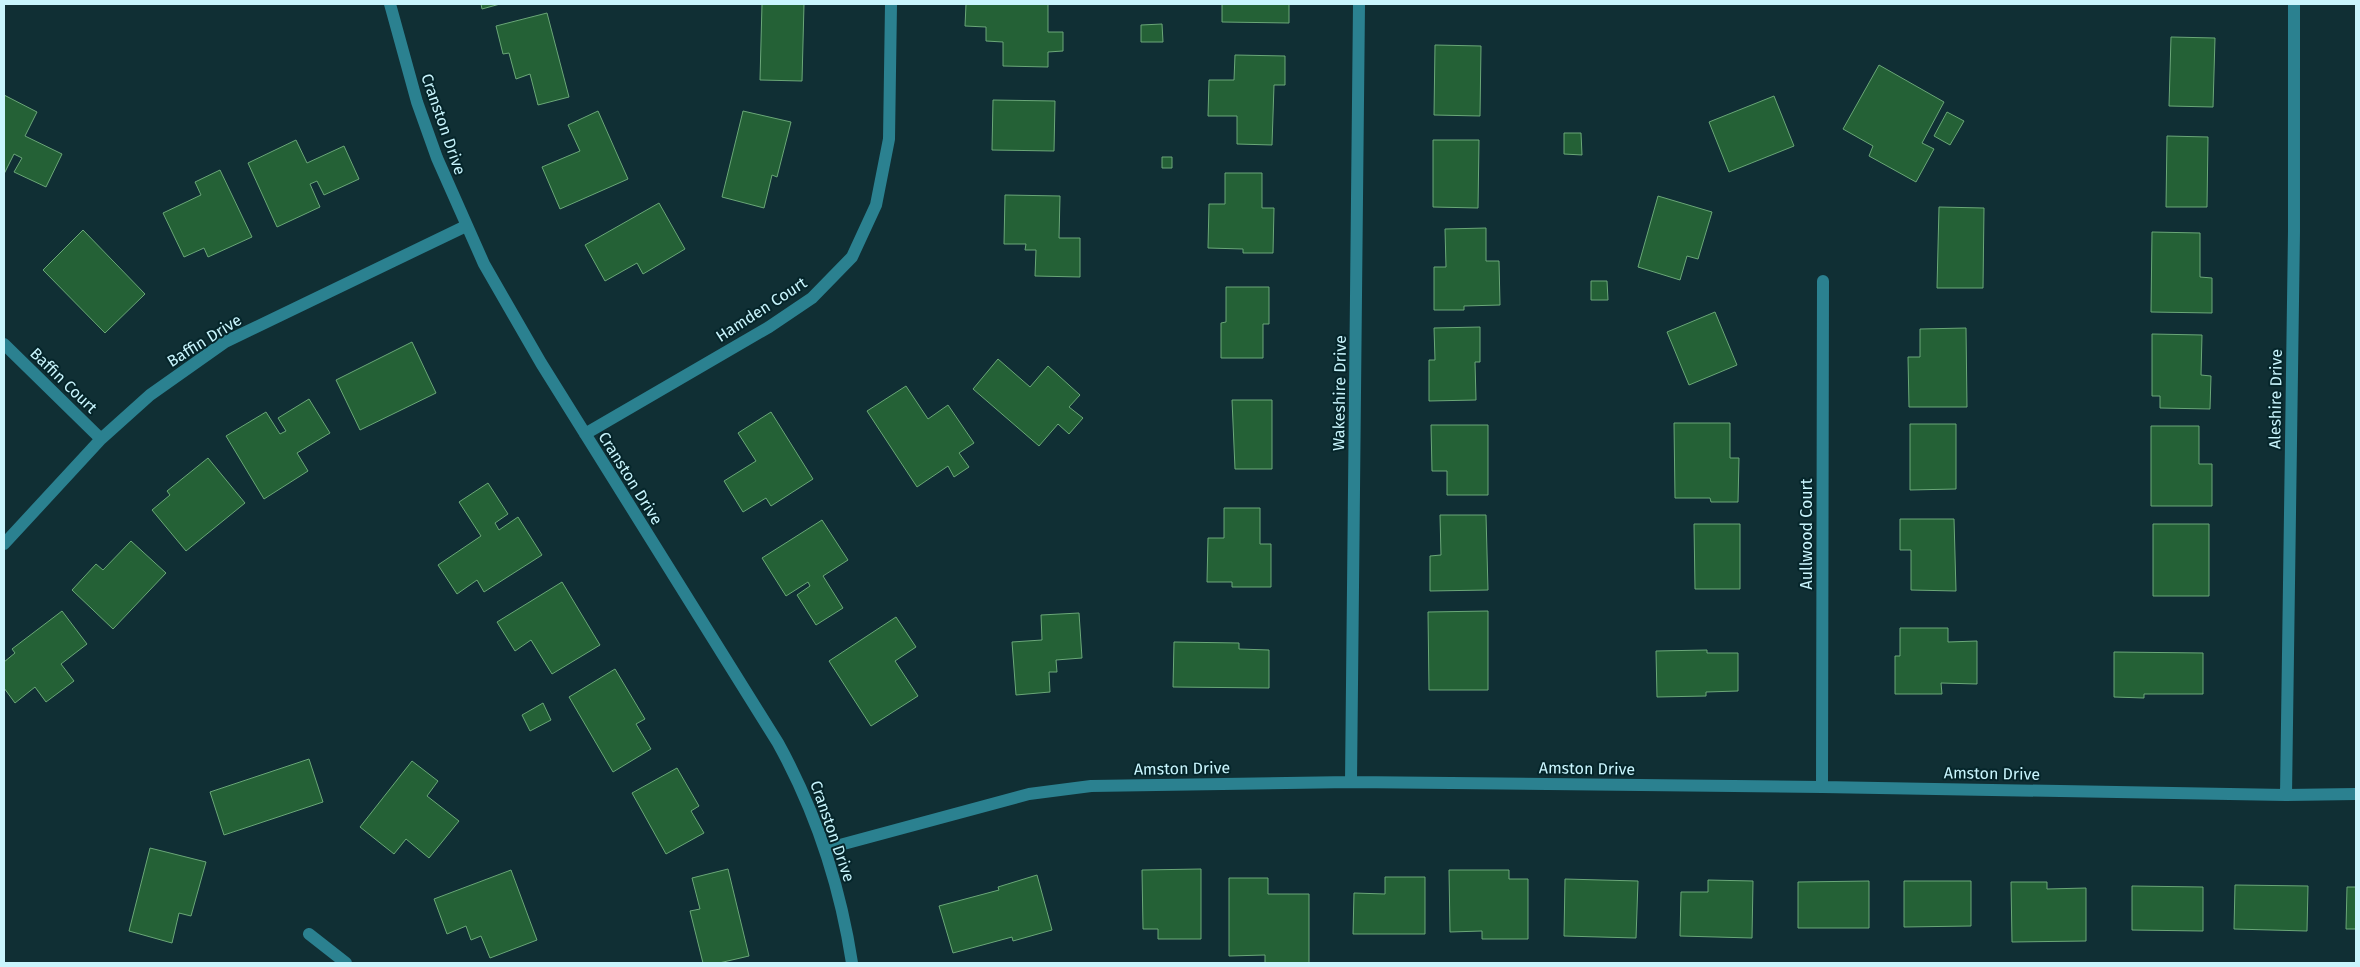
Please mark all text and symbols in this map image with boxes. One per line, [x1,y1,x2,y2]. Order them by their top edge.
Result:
street label: Cranston Drive [417,71,470,177]
street label: Hamden Court [712,273,810,346]
street label: Baffin Drive [164,310,245,371]
street label: Wakeshire Drive [1329,335,1350,451]
street label: Baffin Court [26,344,101,417]
street label: Aleshire Drive [2265,349,2286,449]
street label: Cranston Drive [594,428,667,528]
street label: Aullwood Court [1797,478,1816,590]
street label: Amston Drive [1134,758,1230,779]
street label: Amston Drive [1539,758,1635,779]
street label: Amston Drive [1944,763,2040,784]
street label: Cranston Drive [806,778,859,884]

